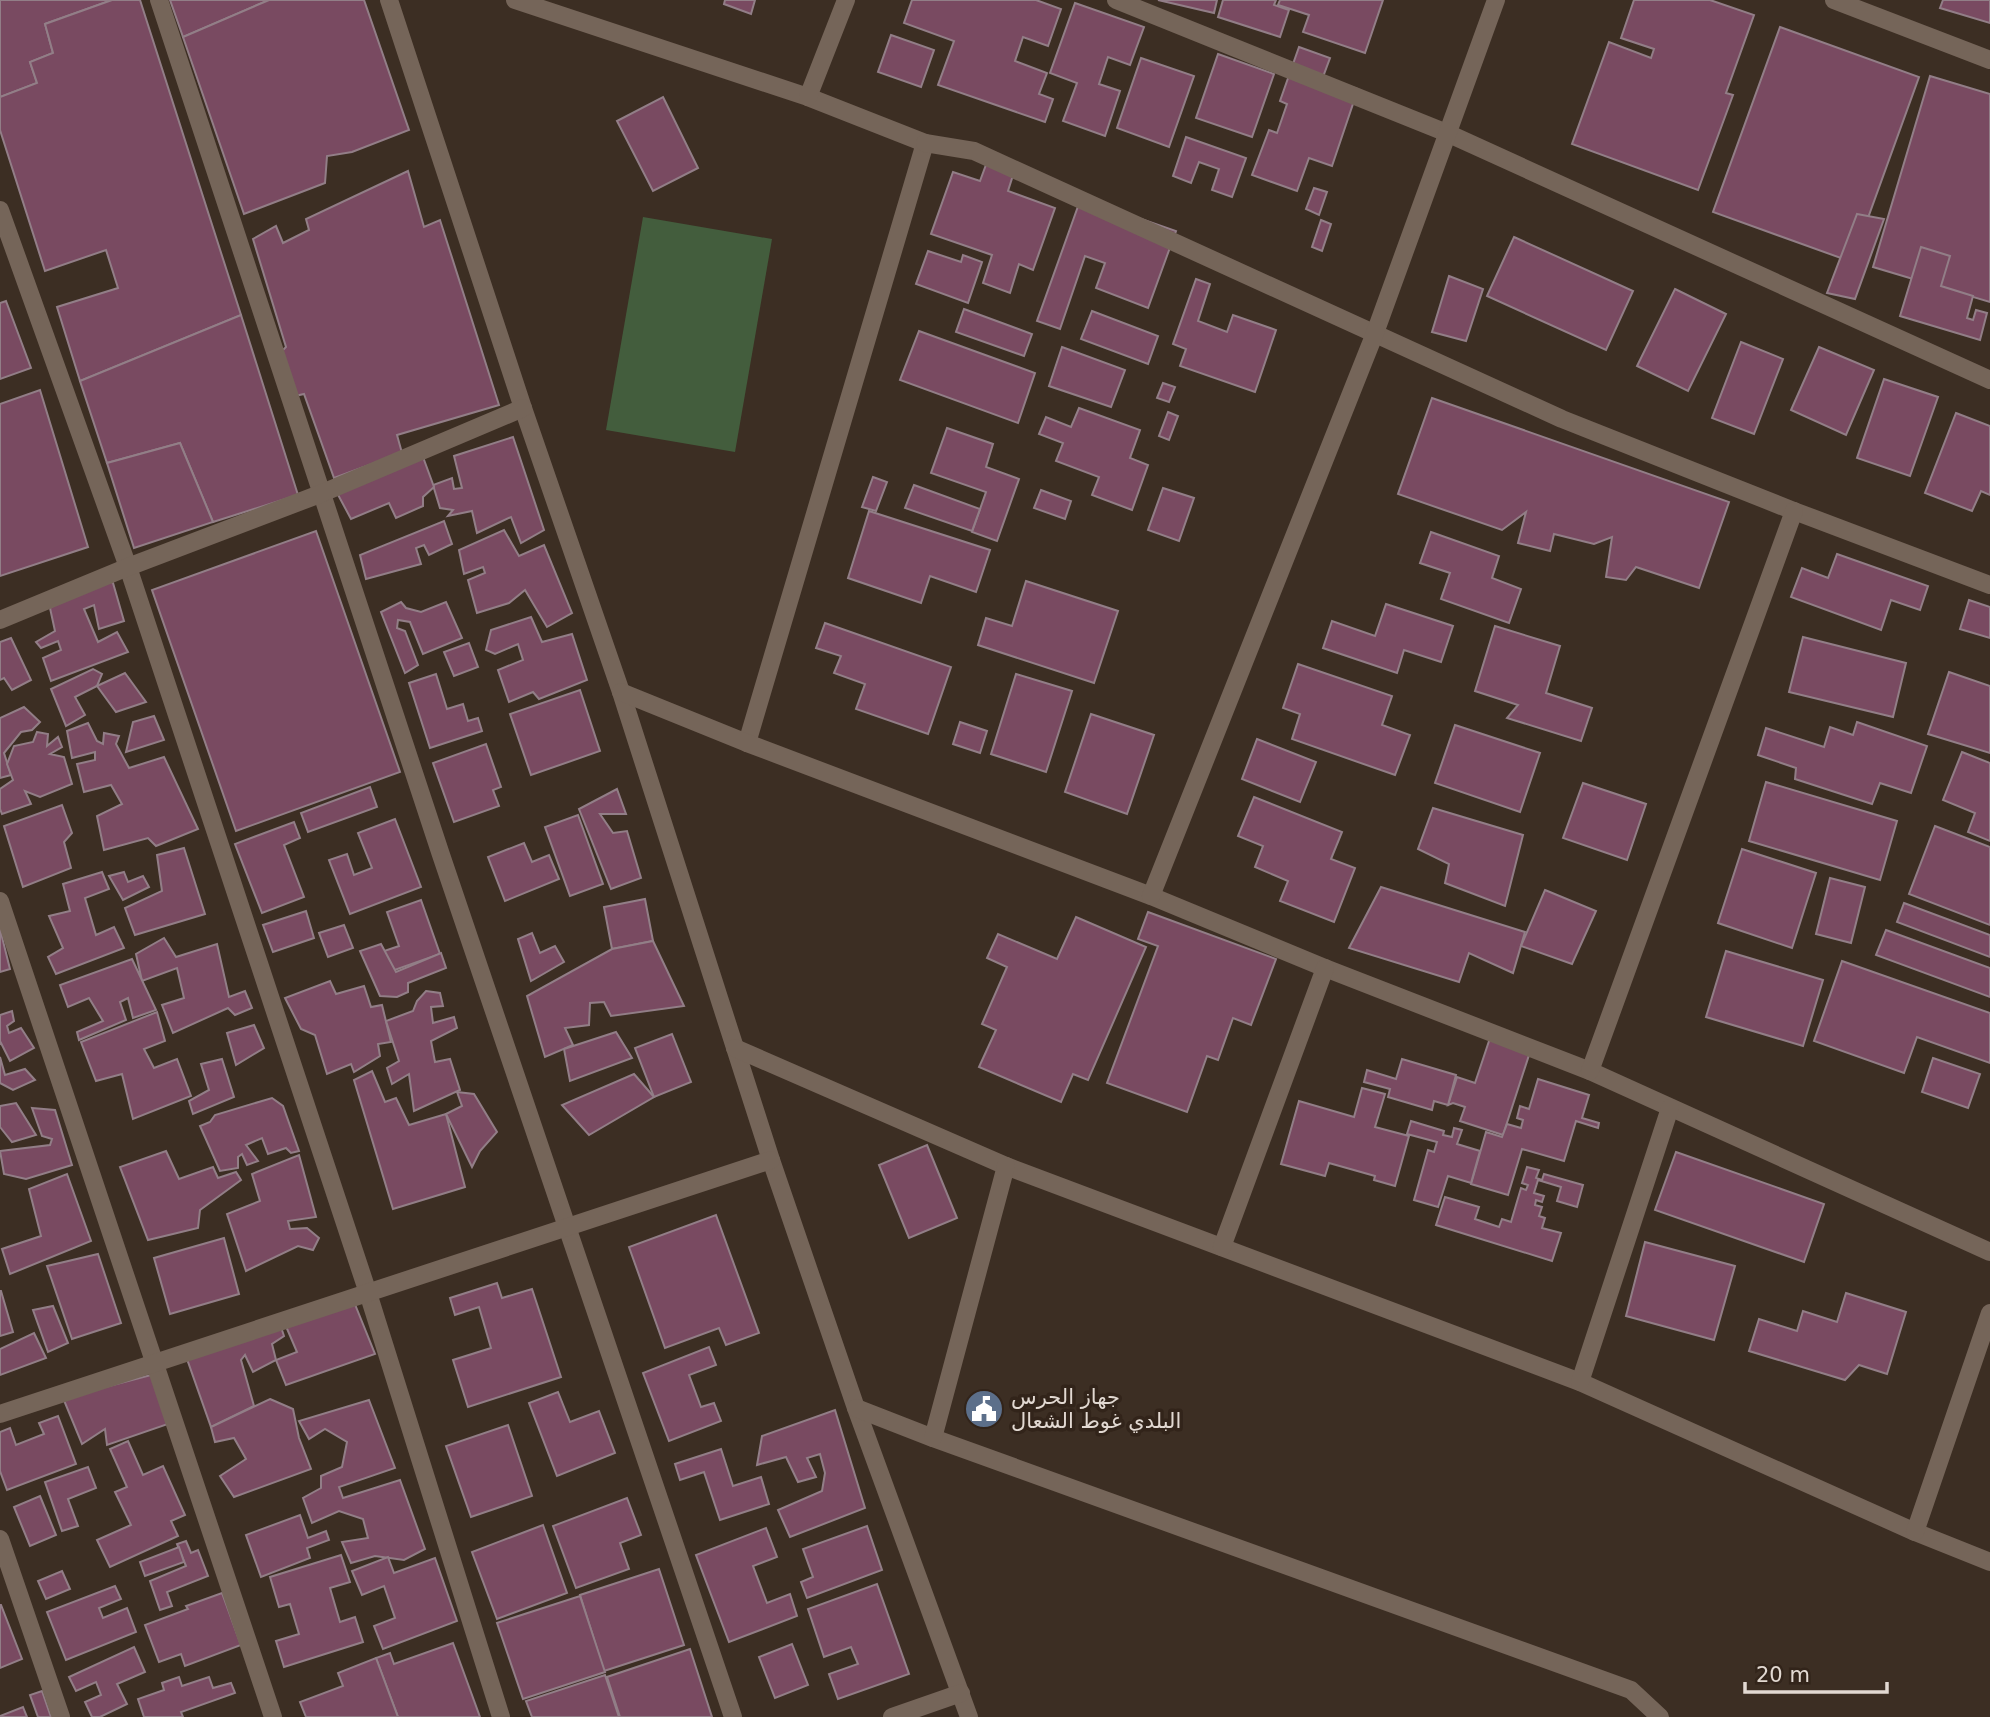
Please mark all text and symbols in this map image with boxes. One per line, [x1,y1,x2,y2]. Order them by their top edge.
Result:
place label: جهاز الحرس البلدي غوط الشعال [1011,1385,1181,1433]
public building icon: جهاز الحرس البلدي غوط الشعال [963,1388,1005,1430]
scale bar [1745,1650,1887,1694]
text: 20 m [1756,1663,1810,1687]

